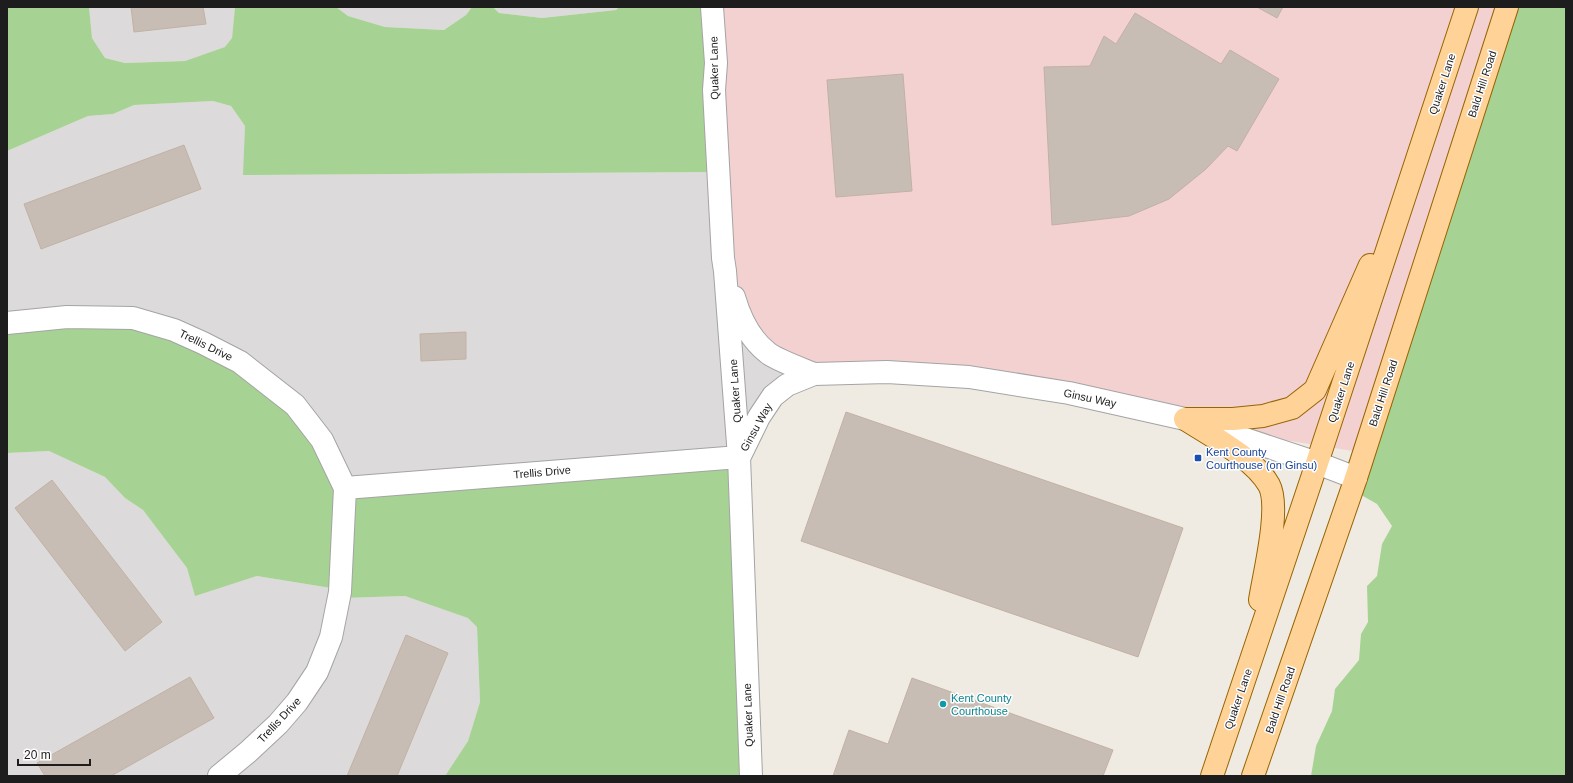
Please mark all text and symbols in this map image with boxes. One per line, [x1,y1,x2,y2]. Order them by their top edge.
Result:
street label: Quaker Lane [707,36,721,100]
street label: Bald Hill Road [1466,49,1498,119]
street label: Quaker Lane [1426,52,1458,116]
street label: Trellis Drive [177,327,235,363]
street label: Bald Hill Road [1367,358,1399,428]
street label: Quaker Lane [727,359,743,423]
street label: Quaker Lane [1325,360,1357,424]
street label: Ginsu Way [1063,387,1118,410]
street label: Ginsu Way [738,400,774,453]
place label: Kent County Courthouse (on Ginsu) [1206,446,1317,471]
marker: Kent County Courthouse (on Ginsu) [1193,453,1203,463]
street label: Trellis Drive [513,464,571,480]
street label: Bald Hill Road [1263,665,1297,735]
street label: Quaker Lane [1222,667,1254,731]
street label: Quaker Lane [741,683,755,747]
place label: Kent County Courthouse [951,692,1012,717]
street label: Trellis Drive [255,695,303,745]
marker: Kent County Courthouse [938,699,948,709]
scale bar [18,741,90,767]
text: 20 m [24,748,51,762]

